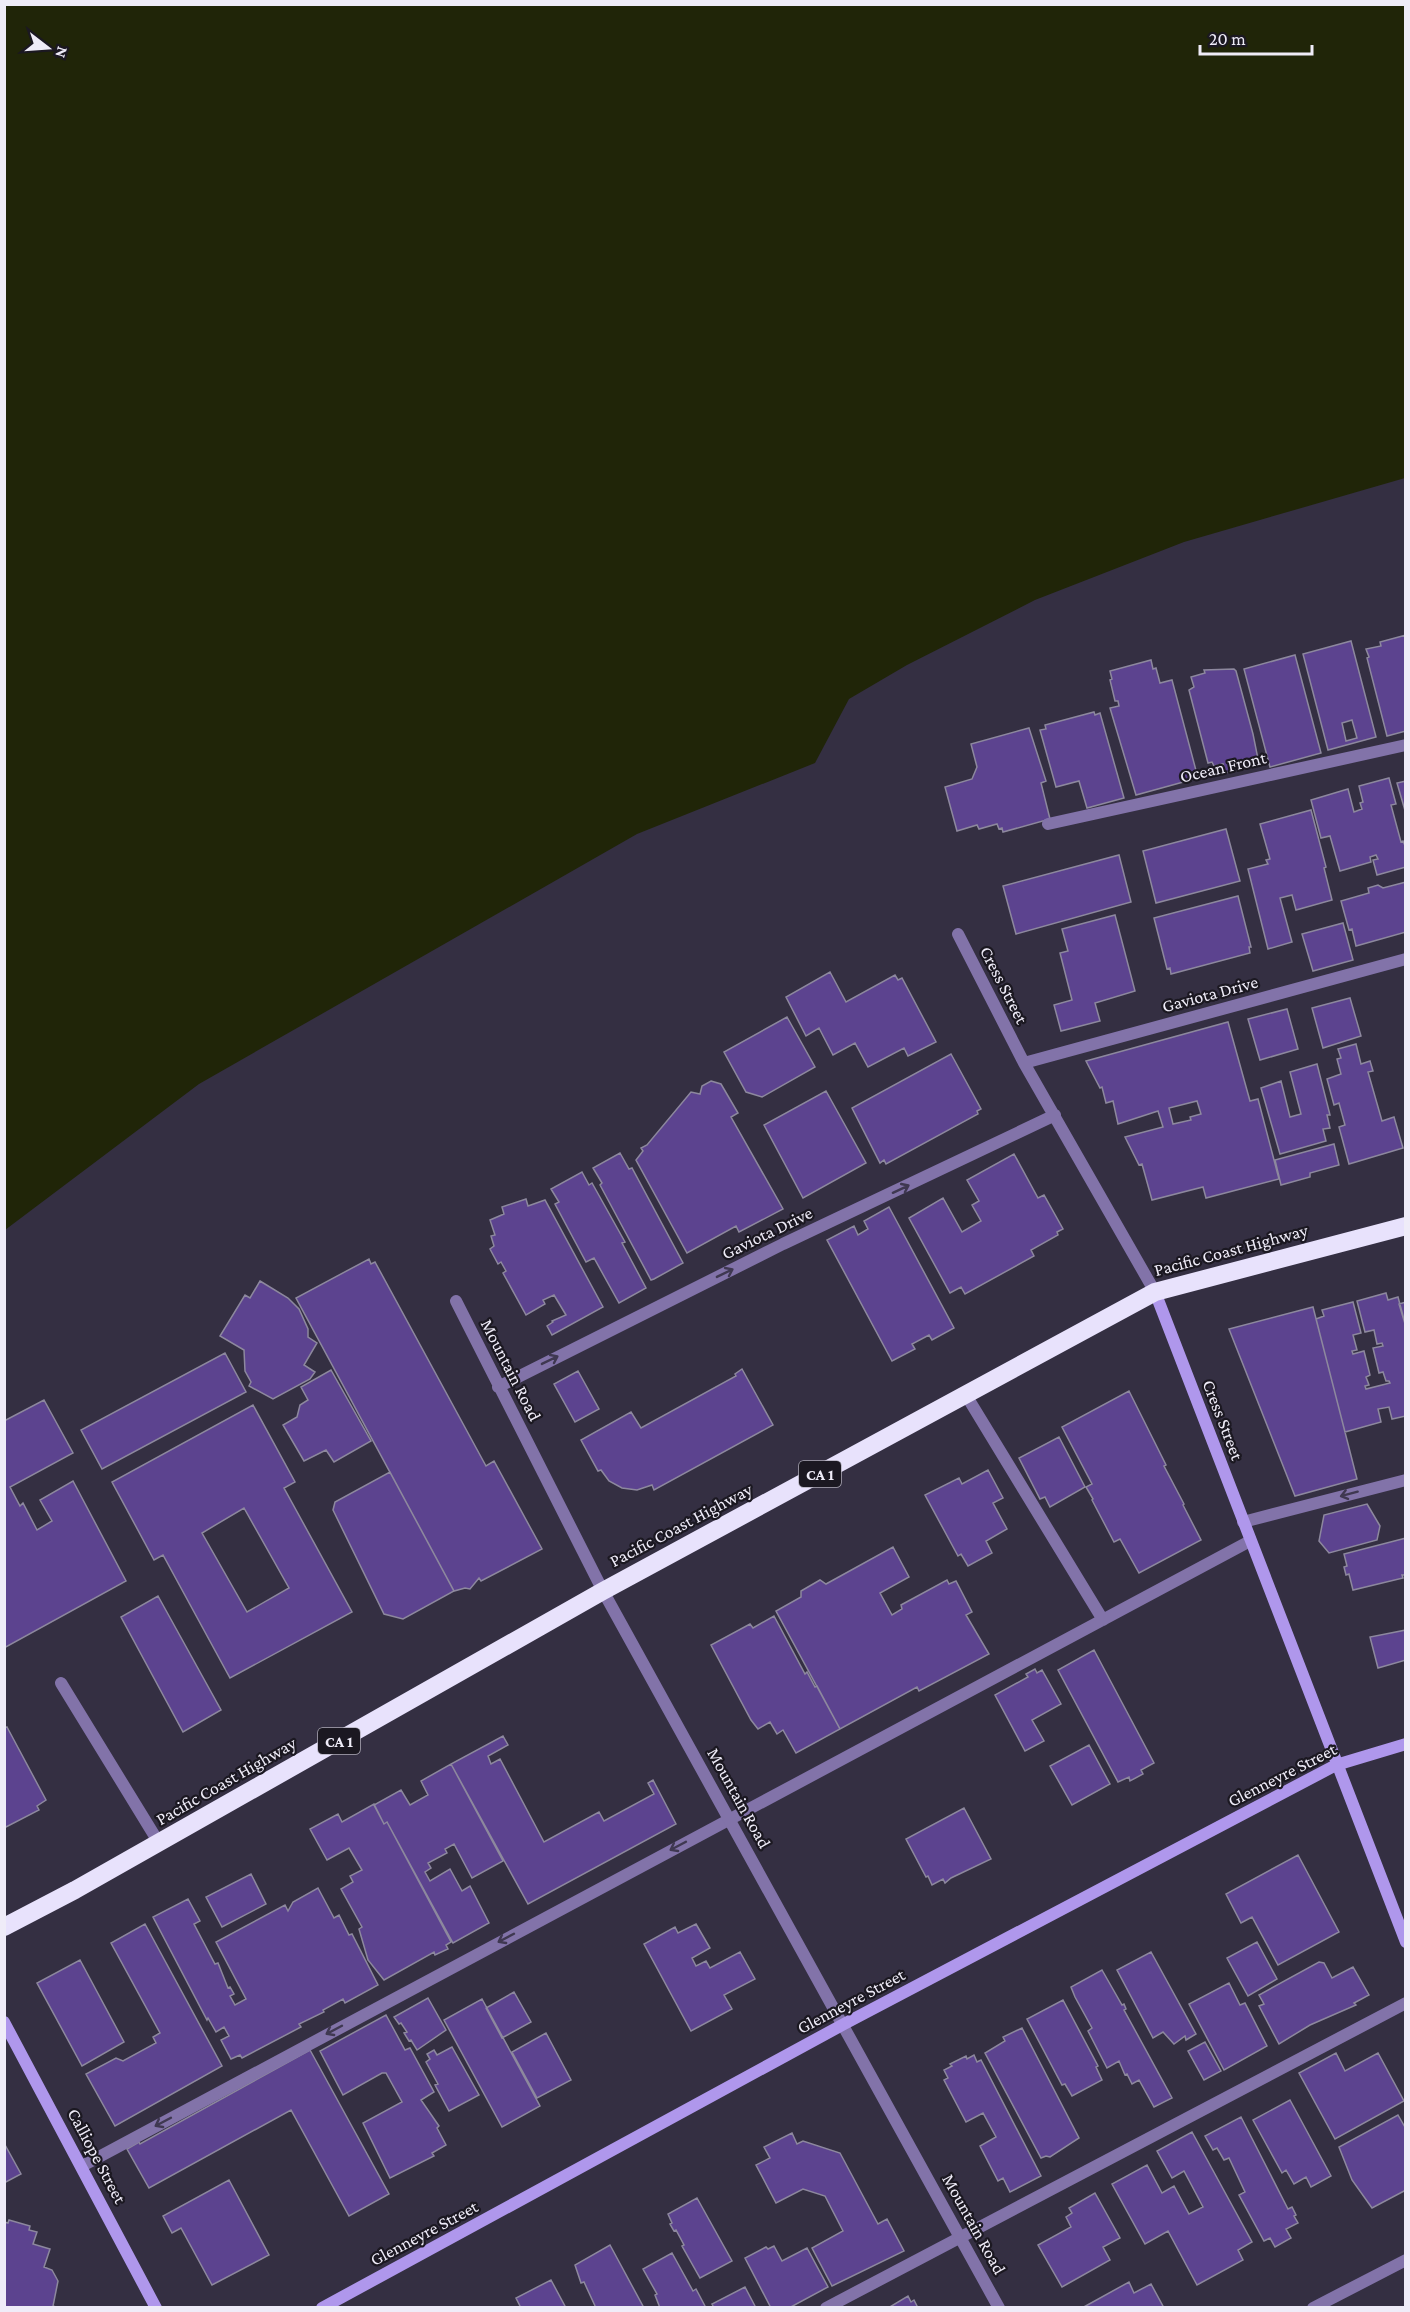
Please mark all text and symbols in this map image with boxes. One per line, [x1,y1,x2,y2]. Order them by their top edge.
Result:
north arrow [18,18,78,78]
scale bar [1200,18,1312,56]
text: 20 m [1209,29,1246,49]
text: N [52,45,72,60]
street label: Ocean Front [1178,747,1269,787]
street label: Cress Street [976,943,1032,1028]
street label: Gaviota Drive [1160,972,1260,1016]
one-way arrow [891,1182,909,1194]
street label: Gaviota Drive [718,1202,816,1264]
street label: Pacific Coast Highway [1152,1220,1311,1280]
one-way arrow [716,1267,734,1279]
street label: Mountain Road [477,1316,545,1425]
one-way arrow [541,1354,559,1366]
street label: Cress Street [1199,1377,1248,1464]
road number: CA 1 [799,1461,841,1487]
street label: Pacific Coast Highway [606,1479,756,1571]
one-way arrow [1340,1489,1359,1501]
road number: CA 1 [318,1728,360,1754]
street label: Pacific Coast Highway [152,1732,300,1829]
street label: Glenneyre Street [1224,1739,1340,1811]
street label: Mountain Road [703,1744,775,1852]
one-way arrow [670,1841,688,1852]
one-way arrow [498,1933,516,1944]
street label: Glenneyre Street [794,1964,909,2038]
one-way arrow [326,2025,344,2036]
street label: Calliope Street [64,2105,131,2208]
one-way arrow [154,2117,172,2128]
street label: Mountain Road [938,2170,1010,2278]
street label: Glenneyre Street [367,2196,482,2270]

